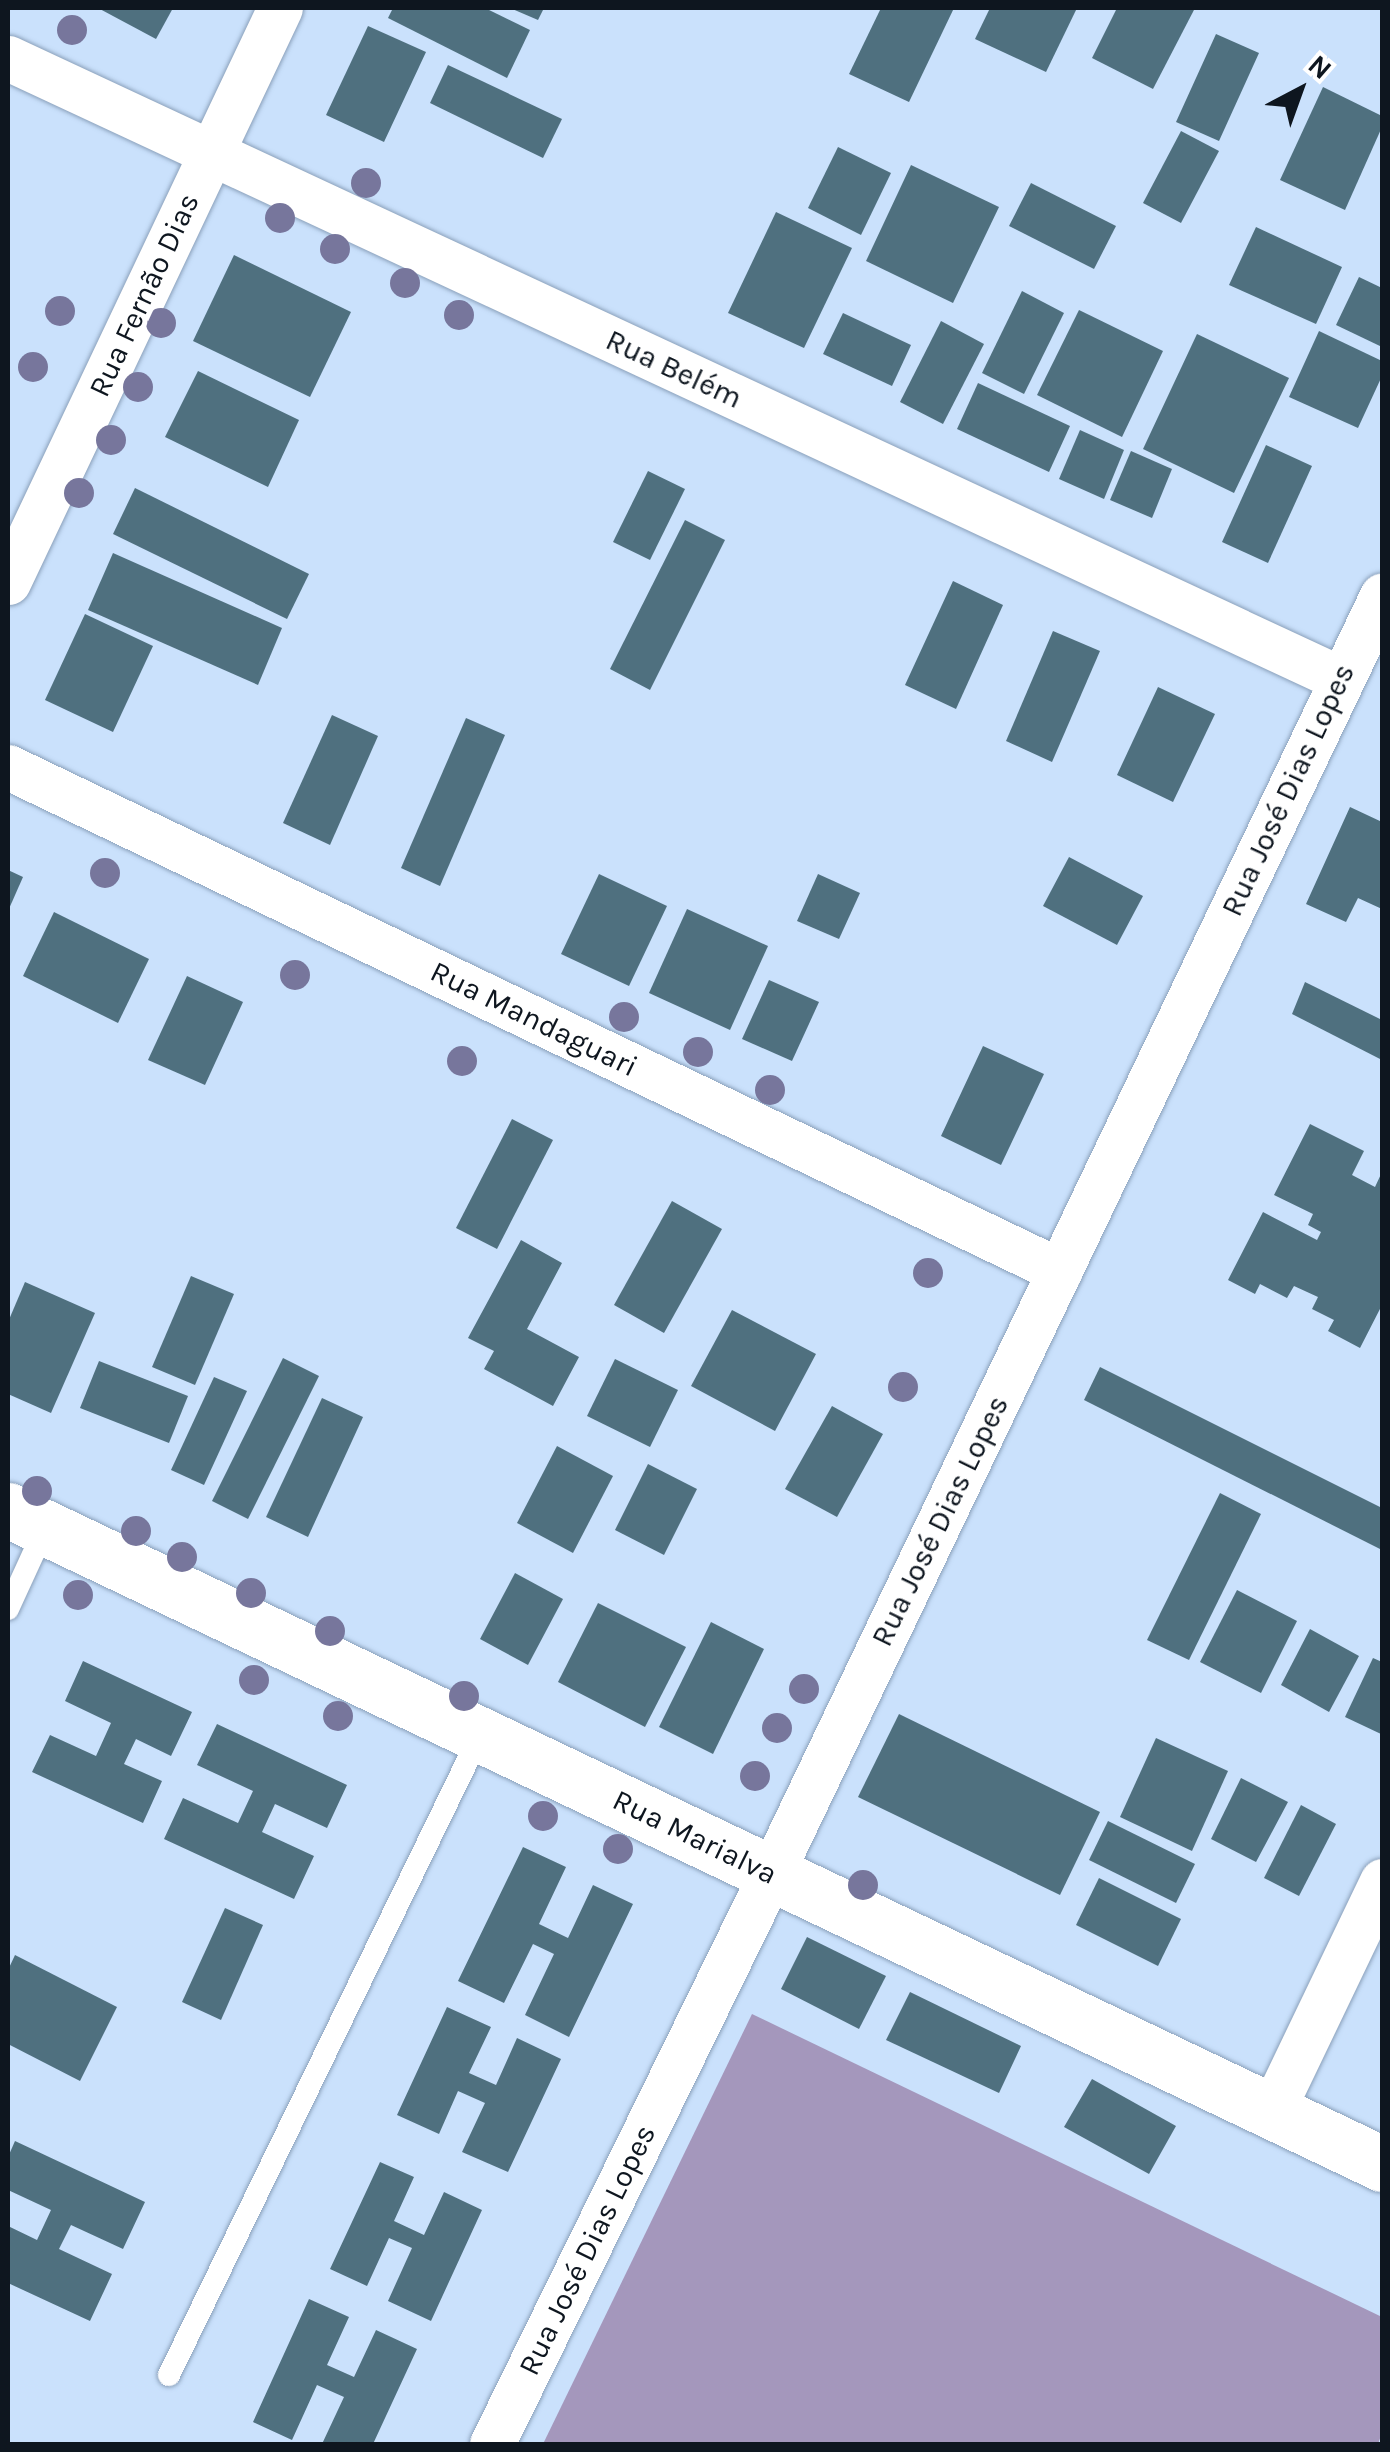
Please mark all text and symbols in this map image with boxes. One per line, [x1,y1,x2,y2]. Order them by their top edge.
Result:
north arrow [1250,40,1350,140]
text: N [1302,48,1338,86]
street label: Rua Fernão Dias [81,187,207,403]
street label: Rua Belém [600,322,748,416]
street label: Rua José Dias Lopes [1214,658,1362,922]
street label: Rua Mandaguari [425,953,643,1085]
street label: Rua José Dias Lopes [864,1390,1016,1652]
street label: Rua Marialva [607,1782,783,1892]
street label: Rua José Dias Lopes [511,2119,663,2381]

